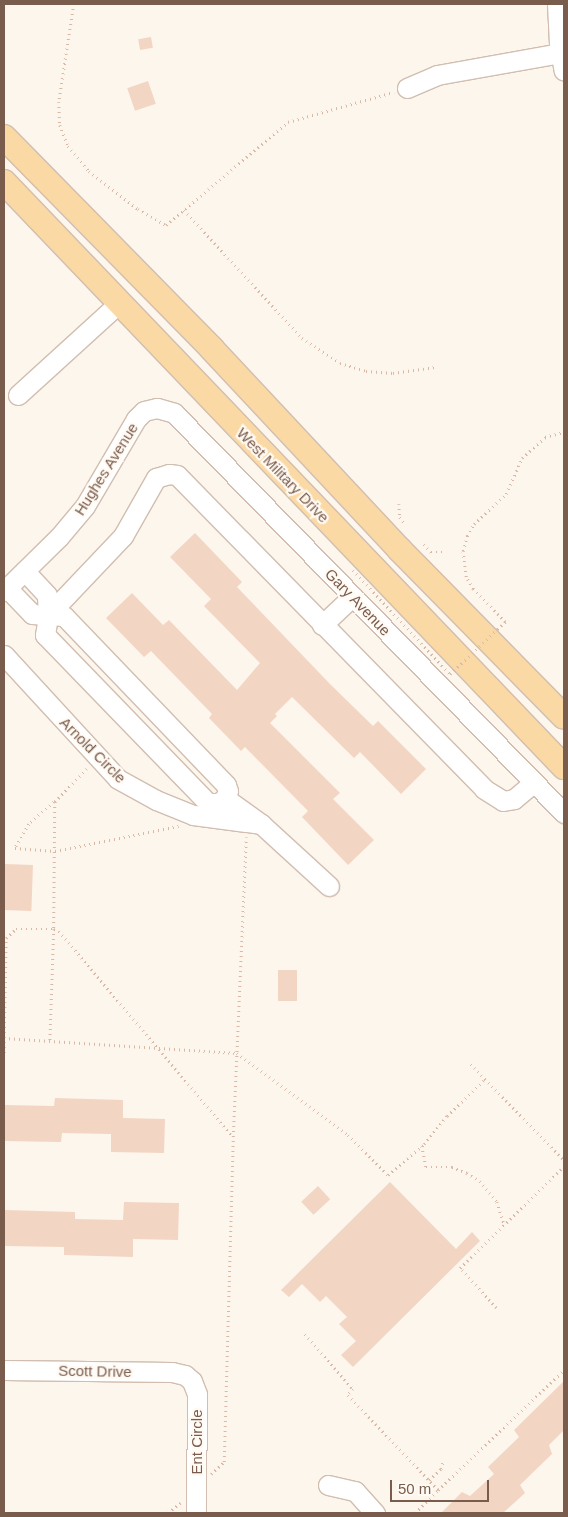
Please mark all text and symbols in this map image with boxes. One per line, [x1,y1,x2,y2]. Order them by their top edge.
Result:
street label: Hughes Avenue [70,419,142,519]
street label: West Military Drive [233,424,333,526]
street label: Gary Avenue [321,564,395,640]
street label: Arnold Circle [56,713,130,787]
street label: Scott Drive [58,1361,132,1381]
street label: Ent Circle [188,1409,206,1475]
scale bar [393,1470,492,1502]
text: 50 m [398,1480,431,1497]

